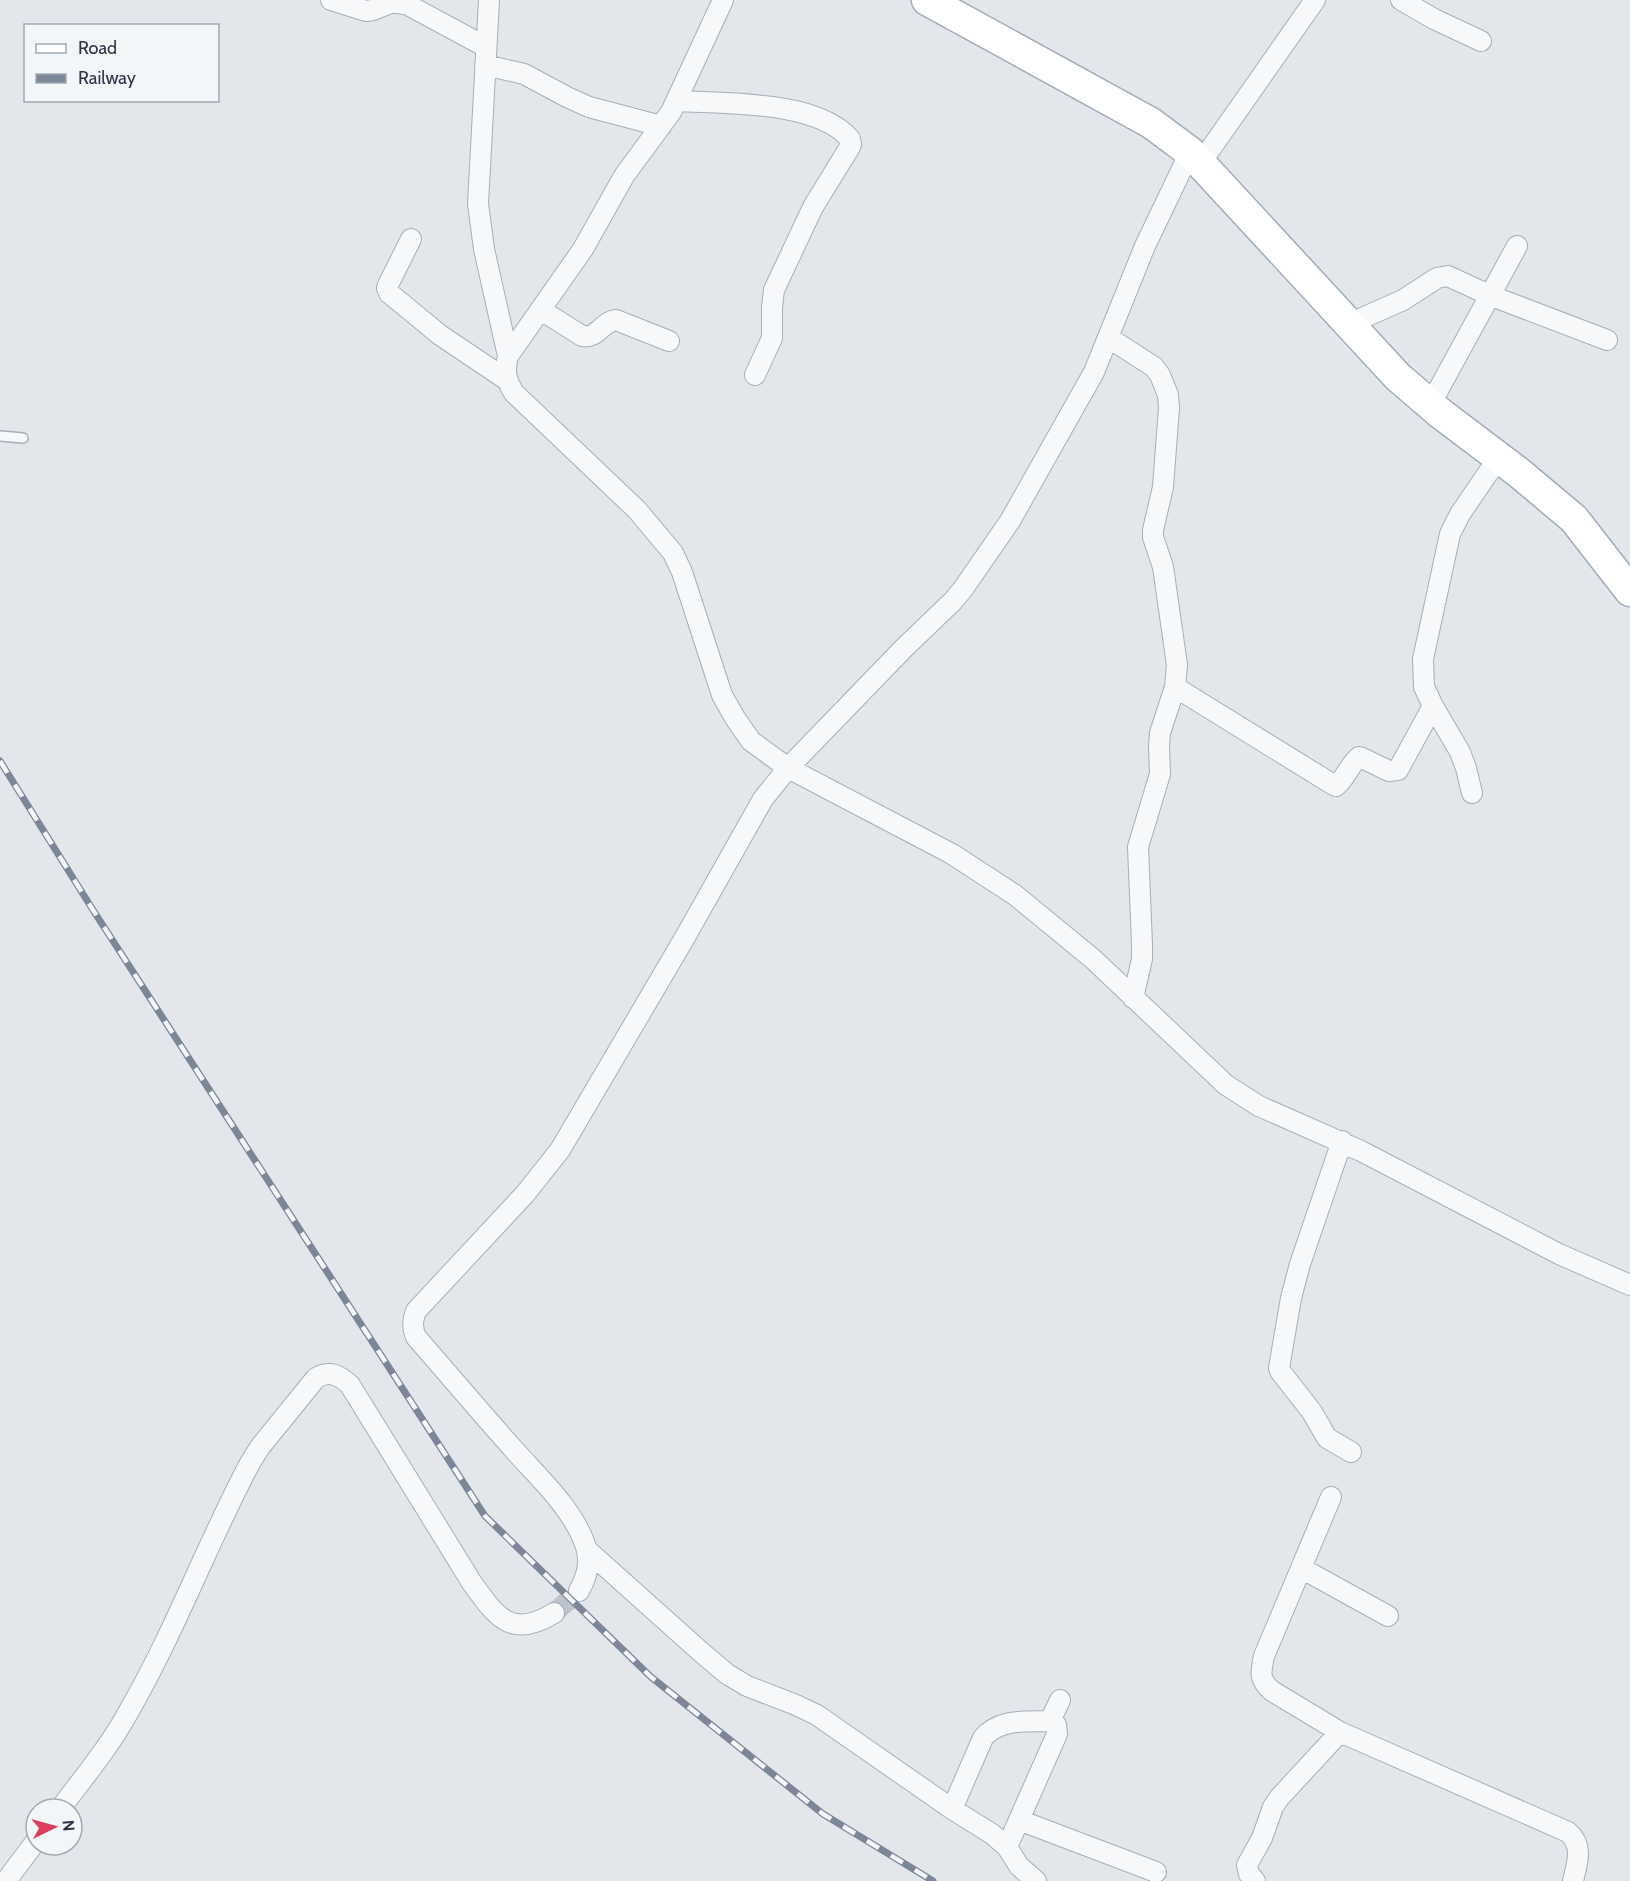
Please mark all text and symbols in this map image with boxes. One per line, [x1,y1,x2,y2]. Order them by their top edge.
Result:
legend [24,24,219,102]
text: Road [78,37,117,59]
text: Railway [78,67,136,89]
north arrow [24,1797,84,1857]
text: N [58,1819,78,1832]

